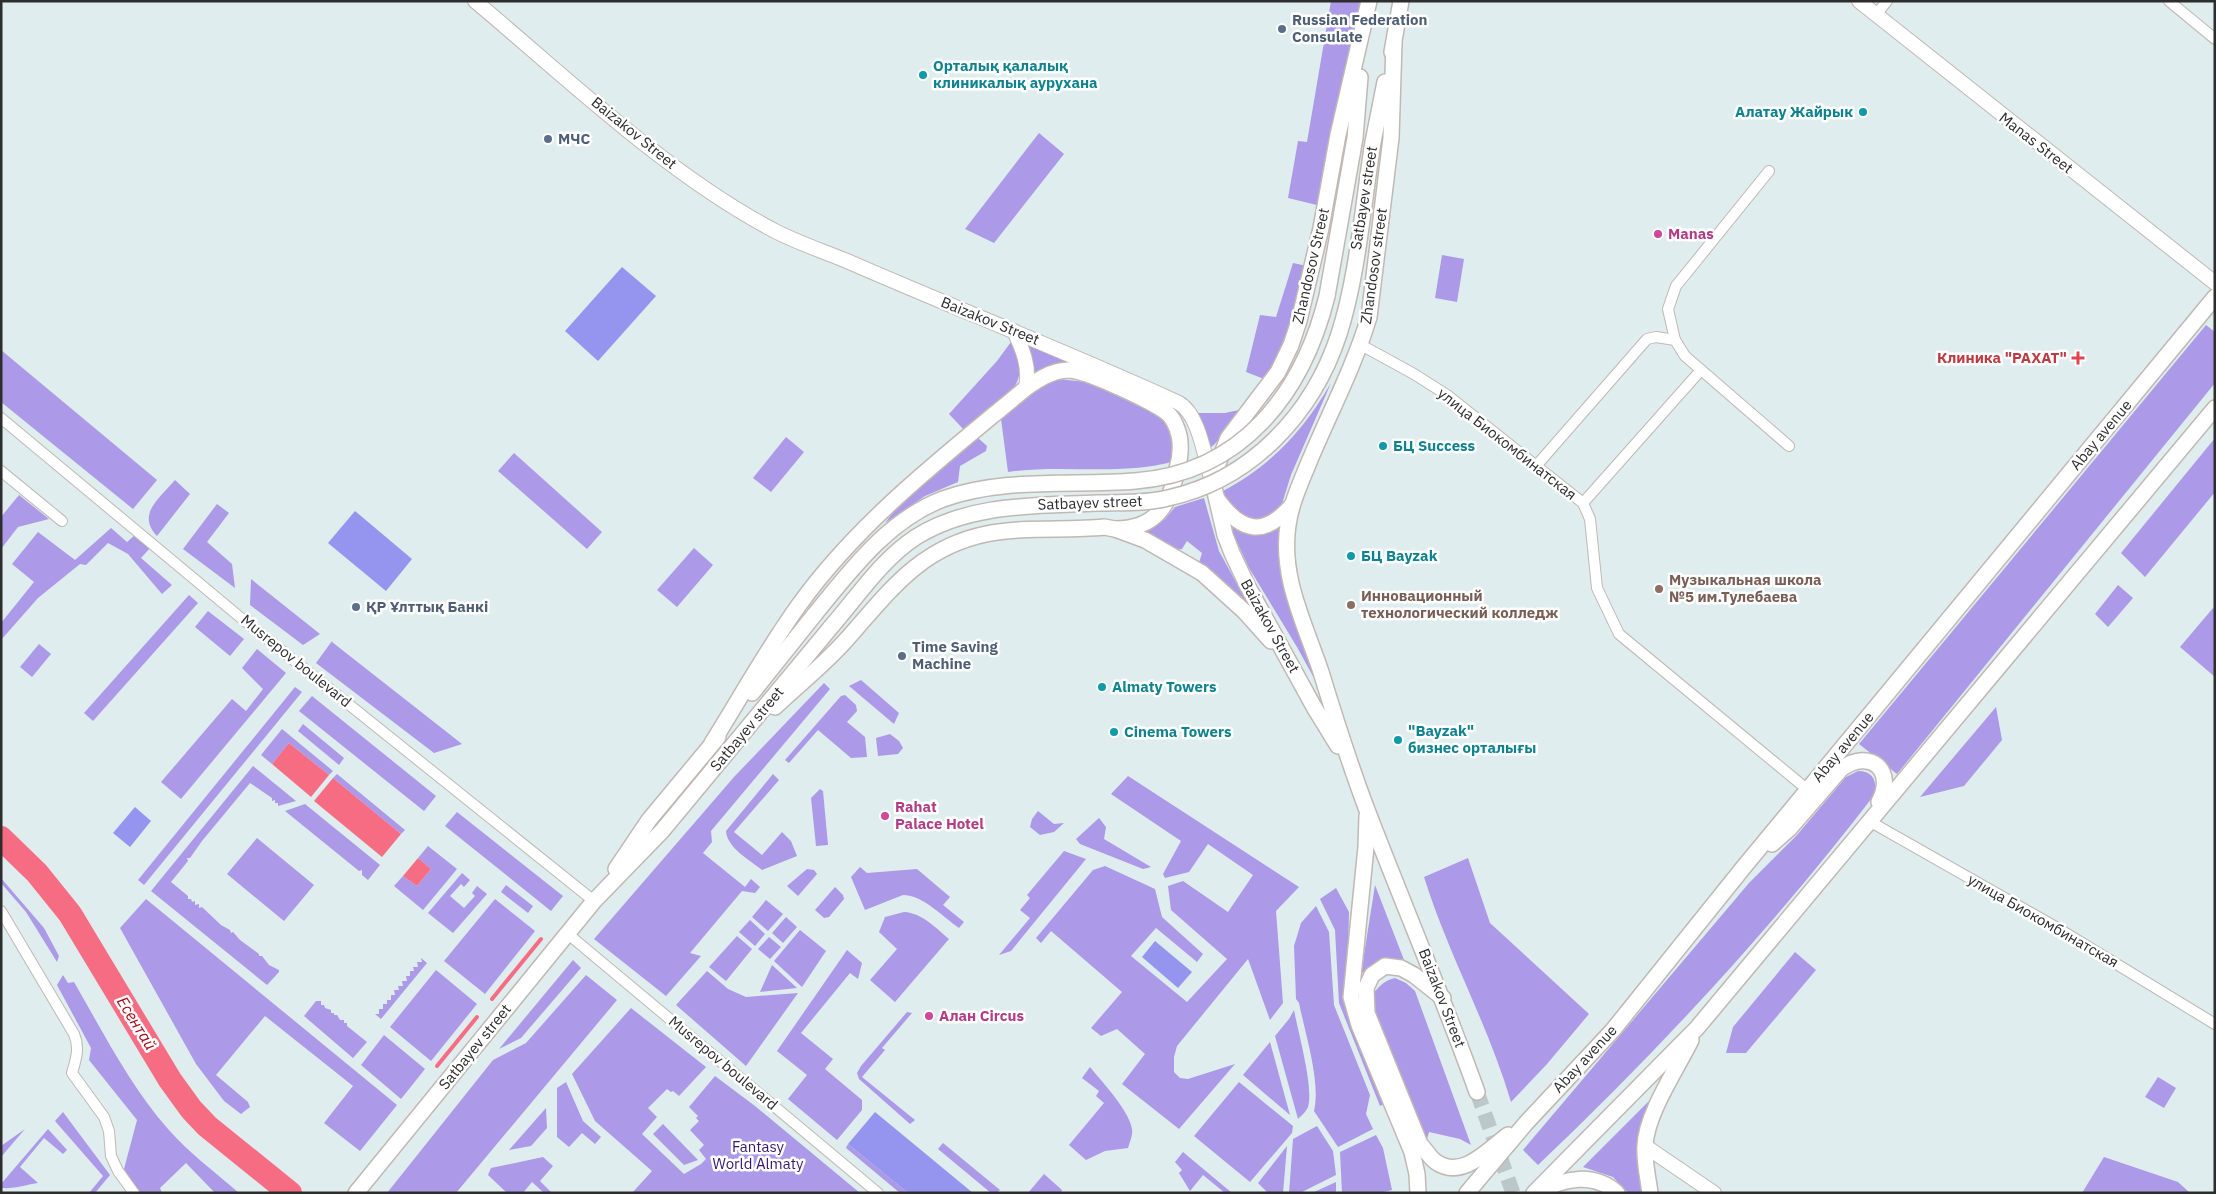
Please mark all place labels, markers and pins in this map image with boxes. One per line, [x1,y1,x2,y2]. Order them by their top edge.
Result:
place label: Russian Federation Consulate [1292,10,1427,46]
marker: Russian Federation Consulate [1276,23,1288,35]
place label: Орталық қалалық клиникалық аурухана [933,56,1098,92]
marker: Орталық қалалық клиникалық аурухана [917,69,929,81]
place label: Алатау Жайрык [1735,102,1853,121]
marker: Алатау Жайрык [1857,106,1869,118]
place label: МЧС [558,129,590,148]
marker: МЧС [542,133,554,145]
place label: Manas [1668,224,1714,243]
marker: Manas [1652,228,1664,240]
place label: Клиника "РАХАТ" [1937,348,2067,367]
marker: Клиника "РАХАТ" [2071,351,2085,365]
place label: БЦ Success [1393,436,1476,455]
marker: БЦ Success [1377,440,1389,452]
place label: БЦ Bayzak [1361,546,1438,565]
marker: БЦ Bayzak [1345,550,1357,562]
place label: Музыкальная школа №5 им.Тулебаева [1669,570,1822,606]
marker: Музыкальная школа №5 им.Тулебаева [1653,583,1665,595]
place label: Инновационный технологический колледж [1361,586,1558,622]
place label: ҚР Ұлттық Банкі [366,597,488,616]
marker: Инновационный технологический колледж [1345,599,1357,611]
marker: ҚР Ұлттық Банкі [350,601,362,613]
place label: Time Saving Machine [912,637,998,673]
marker: Time Saving Machine [896,650,908,662]
place label: Almaty Towers [1112,677,1217,696]
marker: Almaty Towers [1096,681,1108,693]
place label: "Bayzak" бизнес орталығы [1408,721,1536,757]
place label: Cinema Towers [1124,722,1232,741]
marker: Cinema Towers [1108,726,1120,738]
marker: "Bayzak" бизнес орталығы [1392,734,1404,746]
place label: Rahat Palace Hotel [895,797,984,833]
marker: Rahat Palace Hotel [879,810,891,822]
place label: Алан Circus [939,1006,1025,1025]
marker: Алан Circus [923,1010,935,1022]

